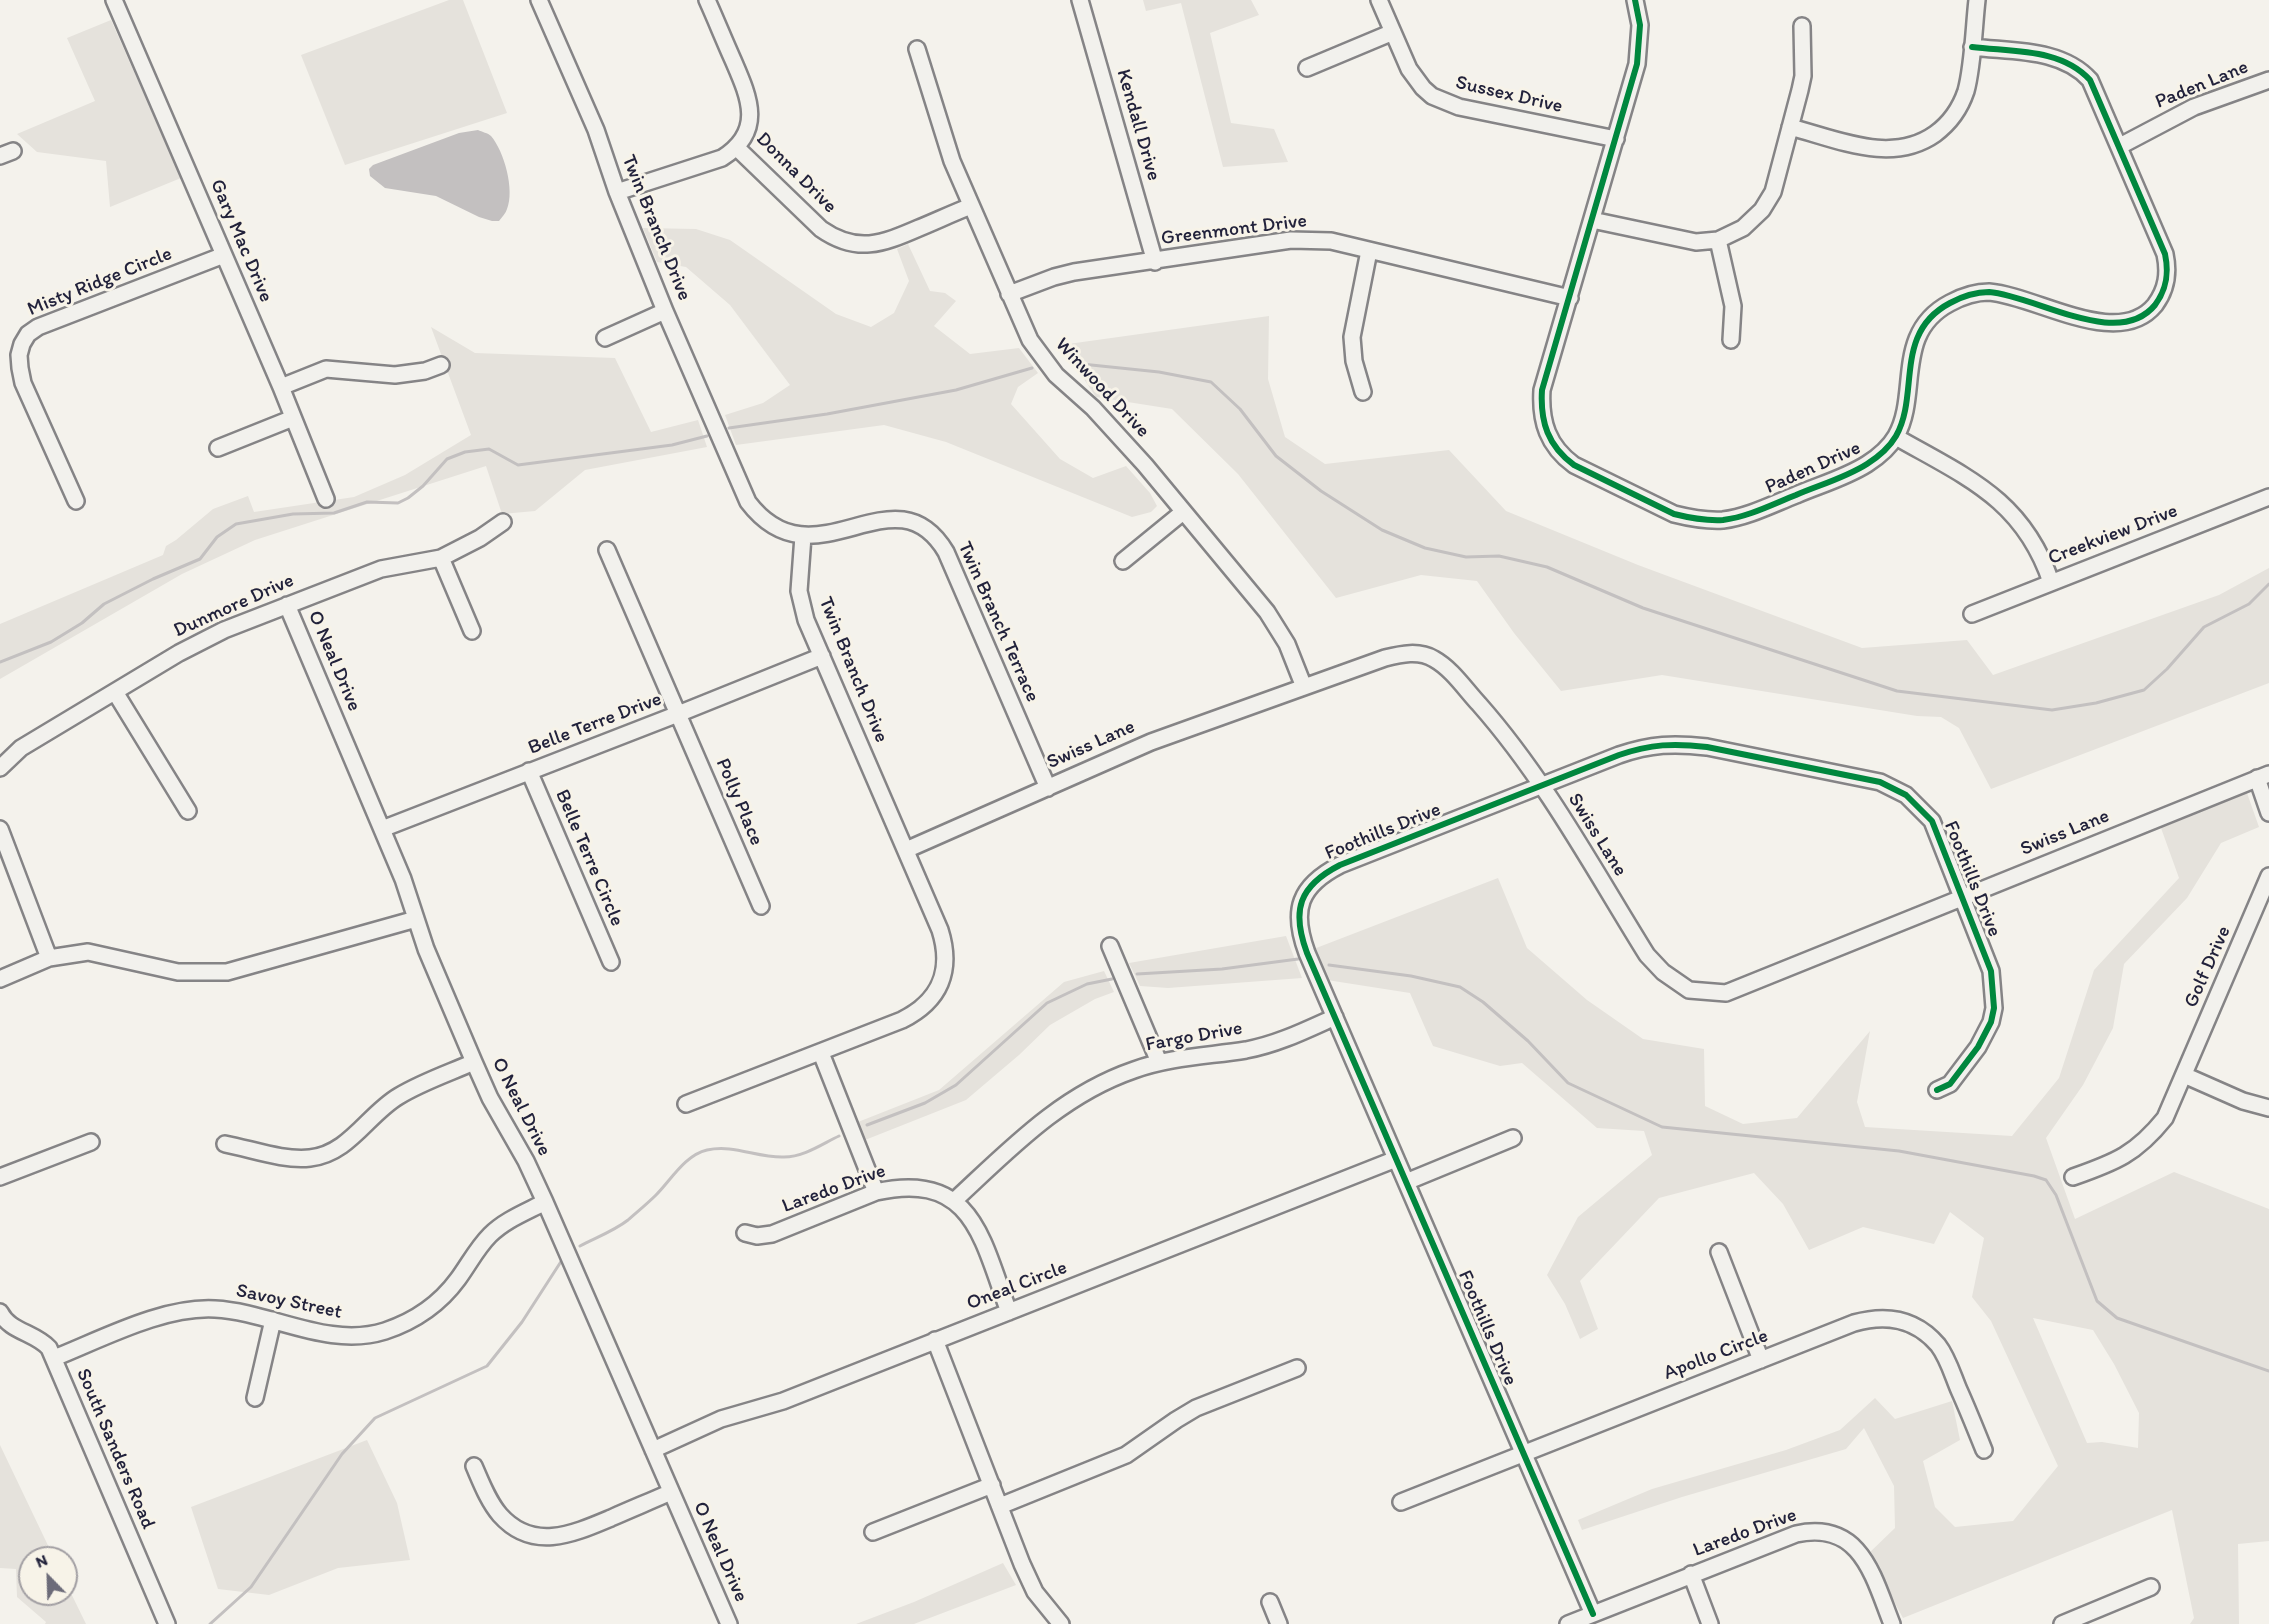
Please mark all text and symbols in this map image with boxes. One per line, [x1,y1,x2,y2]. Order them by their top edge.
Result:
street label: Paden Lane [2152,55,2252,115]
street label: Kendall Drive [1111,66,1165,184]
street label: Sussex Drive [1453,71,1565,119]
street label: Donna Drive [750,127,842,219]
street label: Twin Branch Drive [616,152,696,304]
street label: Gary Mac Drive [204,176,278,306]
street label: Greenmont Drive [1160,209,1308,251]
street label: Misty Ridge Circle [24,242,176,322]
street label: Winwood Drive [1050,333,1154,443]
street label: Paden Drive [1762,436,1864,500]
street label: Creekview Drive [2045,499,2181,571]
street label: Twin Branch Terrace [952,538,1044,706]
street label: Dunmore Drive [170,569,298,643]
street label: Twin Branch Drive [813,594,893,746]
street label: O Neal Drive [302,607,366,715]
street label: Belle Terre Drive [525,688,665,760]
street label: Swiss Lane [1043,715,1139,775]
street label: Polly Place [710,755,768,849]
street label: Belle Terre Circle [549,786,629,930]
street label: Swiss Lane [1562,789,1632,881]
street label: Foothills Drive [1322,798,1444,866]
street label: Swiss Lane [2017,804,2113,862]
street label: Foothills Drive [1938,818,2006,940]
street label: Golf Drive [2179,922,2237,1012]
street label: Fargo Drive [1144,1017,1244,1057]
street label: O Neal Drive [486,1054,556,1160]
street label: Laredo Drive [779,1159,889,1219]
street label: Oneal Circle [963,1256,1071,1316]
street label: Foothills Drive [1452,1267,1522,1389]
street label: Savoy Street [234,1279,344,1325]
street label: Apollo Circle [1660,1324,1772,1386]
street label: South Sanders Road [70,1365,160,1533]
street label: O Neal Drive [687,1498,753,1606]
street label: Laredo Drive [1690,1503,1800,1563]
north arrow [18,1546,78,1606]
text: N [33,1550,50,1572]

